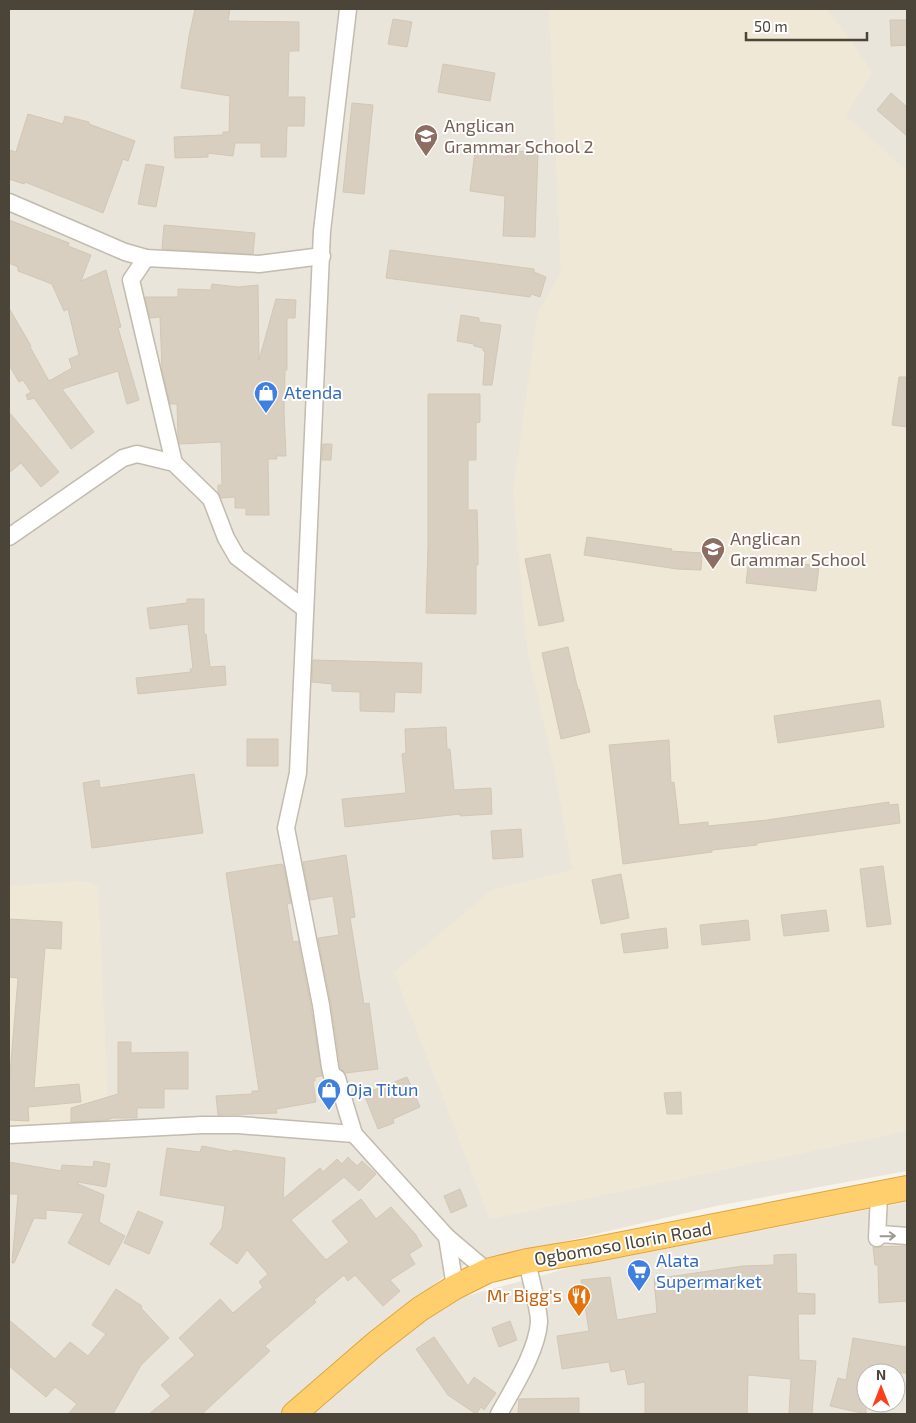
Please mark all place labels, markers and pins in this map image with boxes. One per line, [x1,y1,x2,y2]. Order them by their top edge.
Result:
place label: Anglican Grammar School 2 [444,114,594,157]
school or university icon: Anglican Grammar School 2 [413,123,439,157]
shop icon: Atenda [253,380,279,414]
place label: Atenda [284,381,342,403]
place label: Anglican Grammar School [730,527,866,570]
school or university icon: Anglican Grammar School [700,536,726,570]
shop icon: Oja Titun [316,1077,342,1111]
place label: Oja Titun [346,1078,419,1100]
place label: Alata Supermarket [656,1249,762,1292]
supermarket icon: Alata Supermarket [626,1258,652,1292]
restaurant icon: Mr Bigg's [566,1283,592,1317]
place label: Mr Bigg's [487,1284,562,1306]

